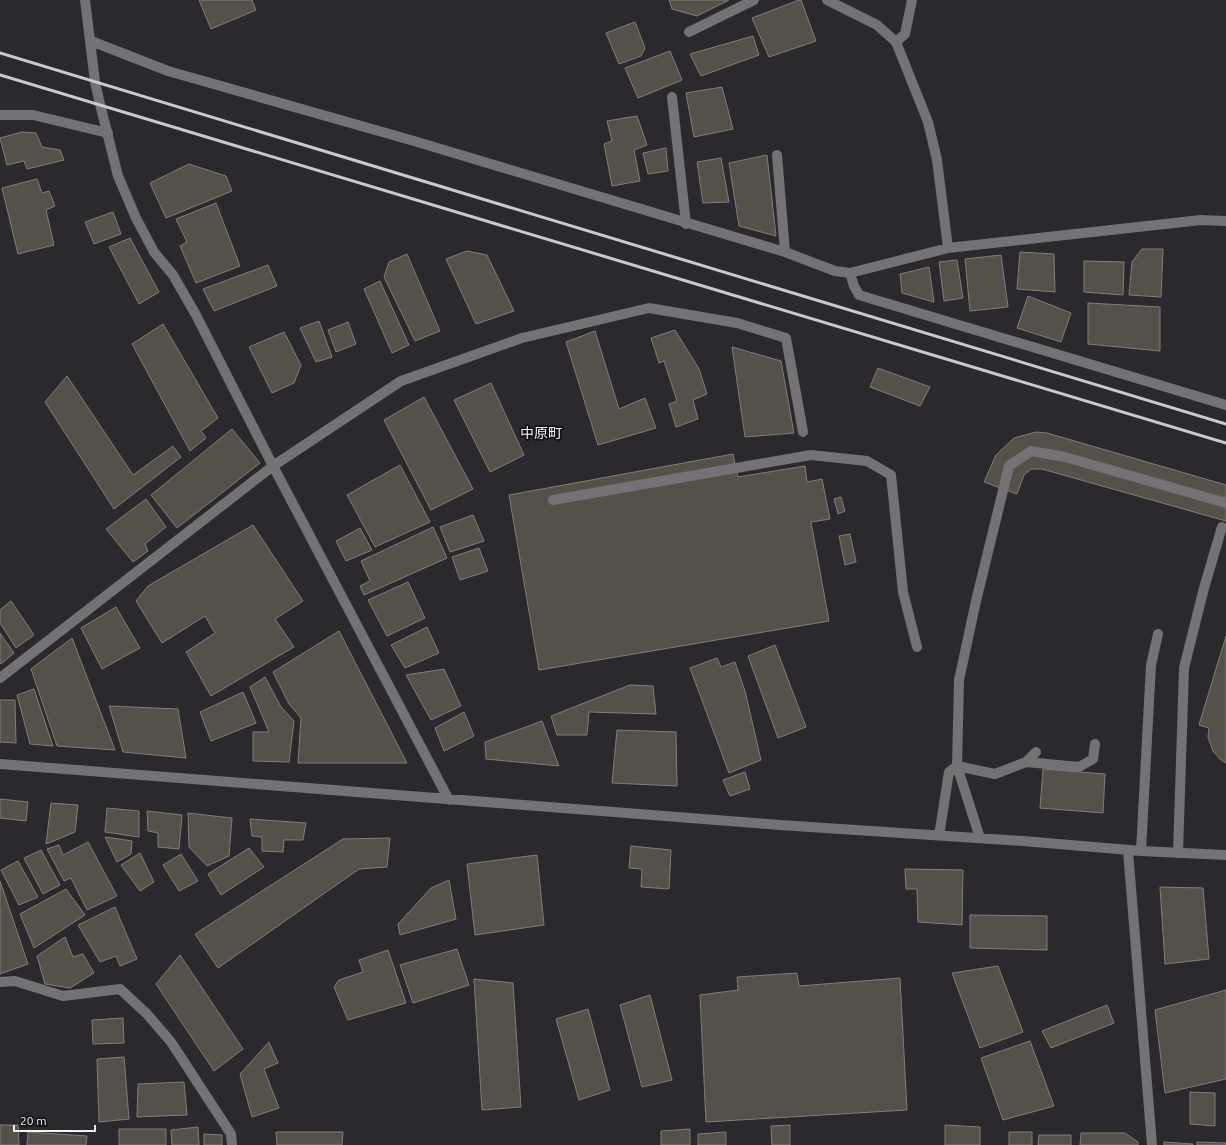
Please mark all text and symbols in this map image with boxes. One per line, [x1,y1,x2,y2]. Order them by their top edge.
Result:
district label: 中原町 [520,425,562,441]
scale bar [14,1107,95,1133]
text: 20 m [20,1114,47,1127]

